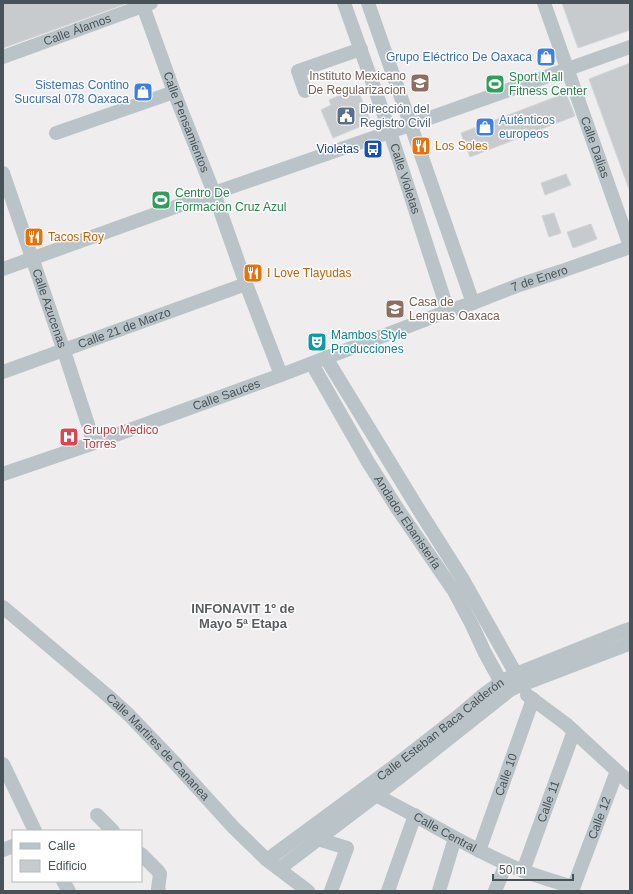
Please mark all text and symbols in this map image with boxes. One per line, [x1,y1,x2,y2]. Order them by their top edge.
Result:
street label: Calle Álamos [42,11,113,49]
shop icon: Grupo Eléctrico De Oaxaca [535,46,557,68]
place label: Grupo Eléctrico De Oaxaca [386,50,532,64]
place label: Instituto Mexicano De Regularizacion [308,69,406,97]
street label: Calle Pensamientos [160,70,212,174]
place label: Sport Mall Fitness Center [509,70,587,98]
school or university icon: Instituto Mexicano De Regularizacion [409,72,431,94]
sports icon: Sport Mall Fitness Center [484,73,506,95]
place label: Sistemas Contino Sucursal 078 Oaxaca [14,78,129,106]
shop icon: Sistemas Contino Sucursal 078 Oaxaca [132,81,154,103]
place label: Dirección del Registro Civil [360,102,431,130]
public building icon: Dirección del Registro Civil [335,105,357,127]
place label: Auténticos europeos [499,113,555,141]
street label: Calle Dalias [578,115,612,180]
shop icon: Auténticos europeos [474,116,496,138]
restaurant icon: Los Soles [410,135,432,157]
bus stop icon: Violetas [362,138,384,160]
place label: Los Soles [435,139,488,153]
place label: Violetas [317,142,359,156]
street label: Calle Violetas [387,142,423,216]
place label: Centro De Formacion Cruz Azul [175,186,286,214]
sports icon: Centro De Formacion Cruz Azul [150,189,172,211]
restaurant icon: Tacos Roy [23,226,45,248]
place label: Tacos Roy [48,230,104,244]
restaurant icon: I Love Tlayudas [242,262,264,284]
street label: 7 de Enero [509,262,570,294]
place label: I Love Tlayudas [267,266,352,280]
street label: Calle Azucenas [29,267,69,350]
place label: Casa de Lenguas Oaxaca [409,295,500,323]
school or university icon: Casa de Lenguas Oaxaca [384,298,406,320]
street label: Calle 21 de Marzo [76,305,173,351]
place label: Mambos Style Producciones [331,328,407,356]
theatre icon: Mambos Style Producciones [306,331,328,353]
street label: Calle Sauces [191,376,262,413]
place label: Grupo Medico Torres [83,423,159,451]
hospital icon: Grupo Medico Torres [58,426,80,448]
street label: Andador Ebanistería [371,473,444,572]
district label: INFONAVIT 1º de Mayo 5ª Etapa [191,601,295,631]
street label: Calle Esteban Baca Calderón [374,675,507,784]
street label: Calle Martires de Cananea [103,691,213,804]
street label: Calle 10 [492,751,520,798]
street label: Calle 11 [534,778,562,824]
street label: Calle 12 [585,795,614,841]
street label: Calle Central [411,809,479,855]
legend [12,830,142,882]
text: Calle [48,839,76,853]
scale bar [493,856,573,882]
text: Edificio [48,859,87,873]
text: 50 m [499,863,526,877]

